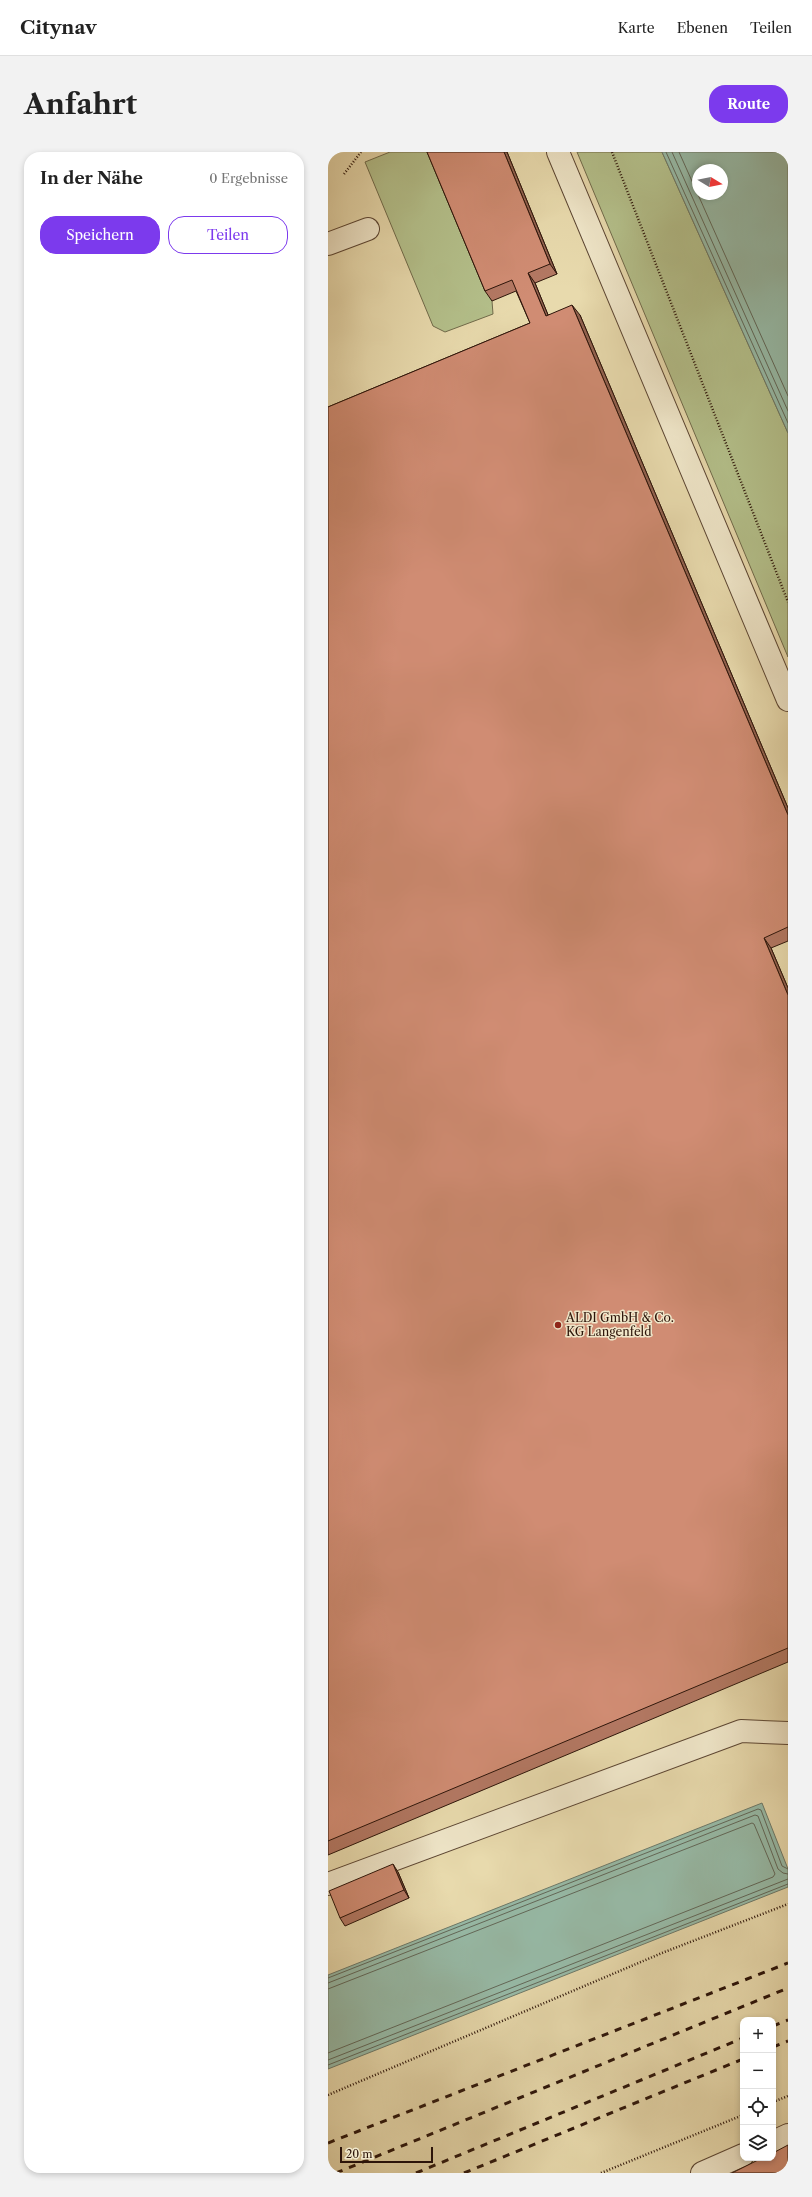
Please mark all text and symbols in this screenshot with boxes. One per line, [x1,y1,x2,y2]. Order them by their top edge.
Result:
text: Citynav [20,16,97,39]
text: Karte [618,19,655,37]
text: Ebenen [677,19,728,37]
text: Teilen [750,19,792,37]
button: Route [709,85,788,123]
text: Anfahrt [24,87,137,121]
north arrow [692,164,728,200]
text: In der Nähe [40,168,143,188]
text: 0 Ergebnisse [209,170,288,186]
button: Speichern [40,216,160,254]
button: Teilen [168,216,288,254]
place label: ALDI GmbH & Co. KG Langenfeld [565,1310,674,1339]
marker: ALDI GmbH & Co. KG Langenfeld [553,1320,563,1330]
map controls [740,2017,776,2161]
button: + [740,2017,776,2053]
button: − [740,2053,776,2089]
button: locate [740,2089,776,2125]
button: layers [740,2125,776,2161]
scale bar [340,2145,433,2164]
text: 20 m [346,2147,372,2161]

